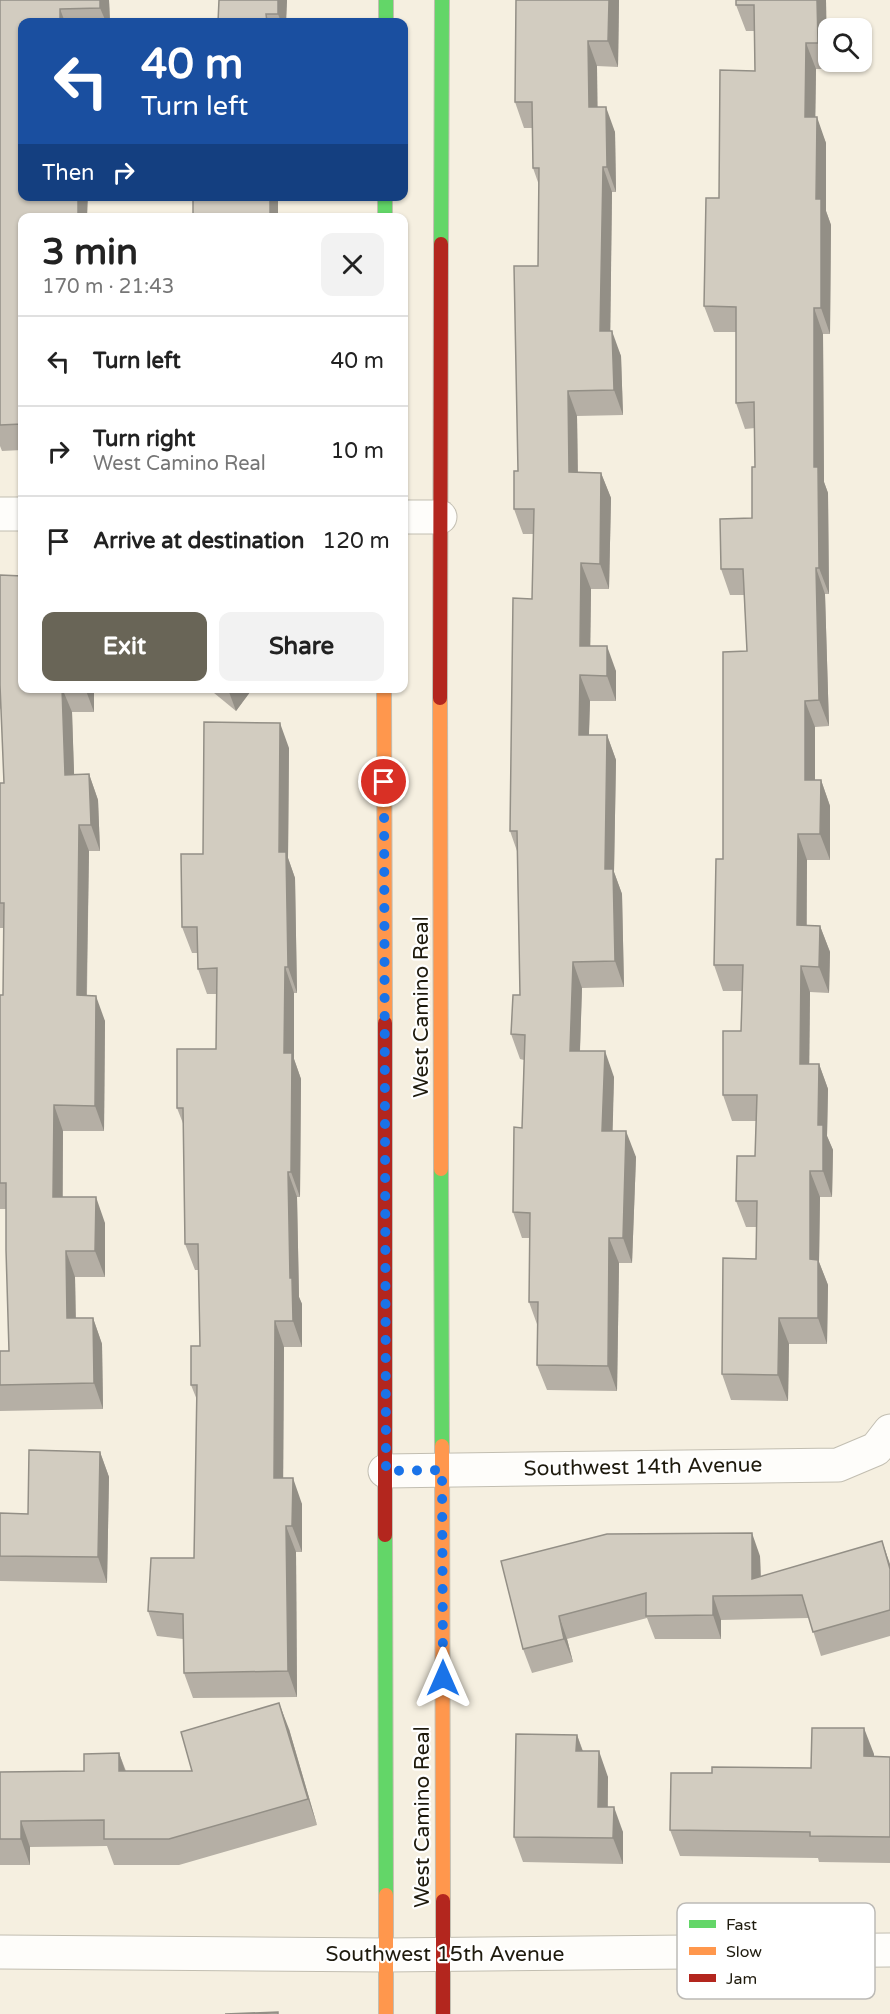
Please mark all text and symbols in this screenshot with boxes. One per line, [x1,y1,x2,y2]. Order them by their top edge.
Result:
map controls [818,18,872,72]
button: search [818,18,872,72]
text: 40 m [141,39,243,90]
icon: left [42,42,120,120]
text: Turn left [141,90,248,123]
icon: right [107,156,140,189]
text: Then [42,160,95,186]
text: 3 min [42,231,138,274]
button: close [321,233,384,296]
text: 170 m · 21:43 [42,275,174,299]
icon: left [42,345,75,378]
text: Turn left [93,348,181,374]
text: 40 m [330,348,384,374]
text: Turn right [93,426,195,452]
icon: right [42,435,75,468]
text: 10 m [330,438,384,464]
text: West Camino Real [93,452,266,476]
icon: arrive [42,525,75,558]
text: Arrive at destination [93,528,304,554]
text: 120 m [322,528,390,554]
button: Exit [42,612,207,681]
button: Share [219,612,384,681]
pin [358,756,409,807]
icon: arrive [367,765,400,798]
street label: West Camino Real [409,916,434,1098]
street label: Southwest 14th Avenue [523,1452,763,1482]
position arrow [411,1646,475,1710]
street label: West Camino Real [410,1726,435,1908]
legend [677,1903,875,1999]
text: Fast [726,1915,757,1935]
street label: Southwest 15th Avenue [326,1942,564,1967]
text: Slow [726,1942,762,1962]
text: Jam [726,1969,757,1989]

